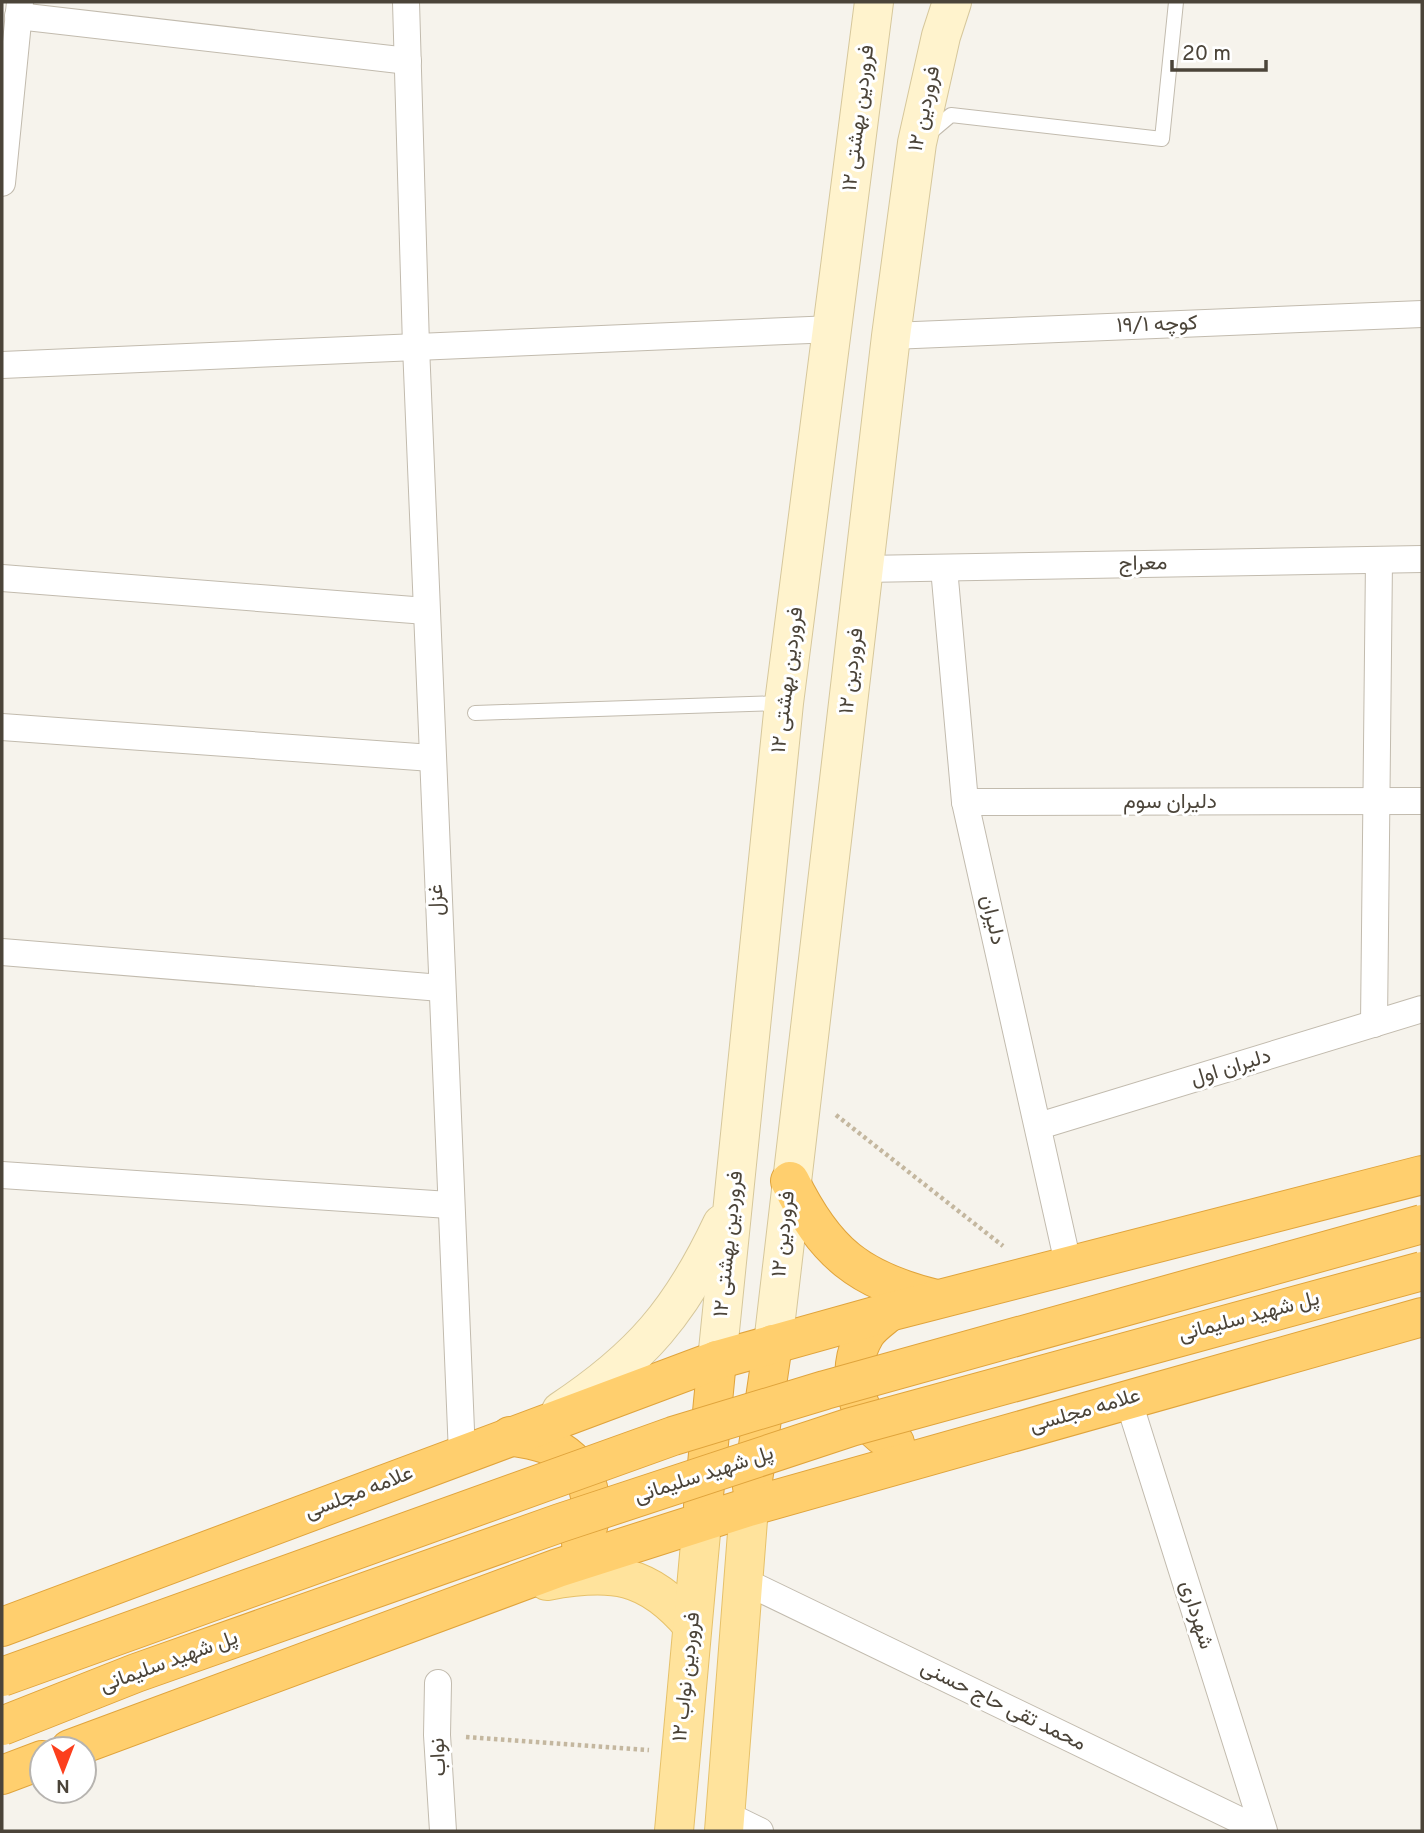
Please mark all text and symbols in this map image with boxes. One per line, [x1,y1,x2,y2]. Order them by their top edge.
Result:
scale bar [1172,28,1266,72]
text: 20 m [1182,41,1231,68]
street label: ۱۲ فروردین بهشتی [837,43,881,193]
street label: ۱۲ فروردین [903,64,947,154]
street label: کوچه ۱۹/۱ [1116,310,1198,340]
street label: معراج [1118,550,1168,578]
street label: ۱۲ فروردین بهشتی [766,605,810,755]
street label: ۱۲ فروردین [833,626,871,716]
street label: دلیران سوم [1123,789,1217,816]
street label: غزل [423,884,451,916]
street label: دلیران [973,893,1011,947]
street label: دلیران اول [1187,1043,1275,1093]
street label: ۱۲ فروردین بهشتی [708,1169,750,1319]
street label: ۱۲ فروردین [766,1189,802,1279]
street label: پل شهید سلیمانی [1175,1285,1323,1349]
street label: علامه مجلسی [1026,1382,1144,1440]
street label: پل شهید سلیمانی [631,1440,777,1510]
street label: علامه مجلسی [301,1460,417,1526]
street label: شهرداری [1173,1577,1219,1653]
street label: ۱۲ فروردین نواب [667,1611,707,1743]
street label: پل شهید سلیمانی [96,1625,242,1699]
street label: محمد تقی حاج حسنی [916,1654,1090,1758]
north arrow [28,1735,98,1805]
street label: نواب [425,1737,453,1777]
text: N [56,1773,70,1797]

